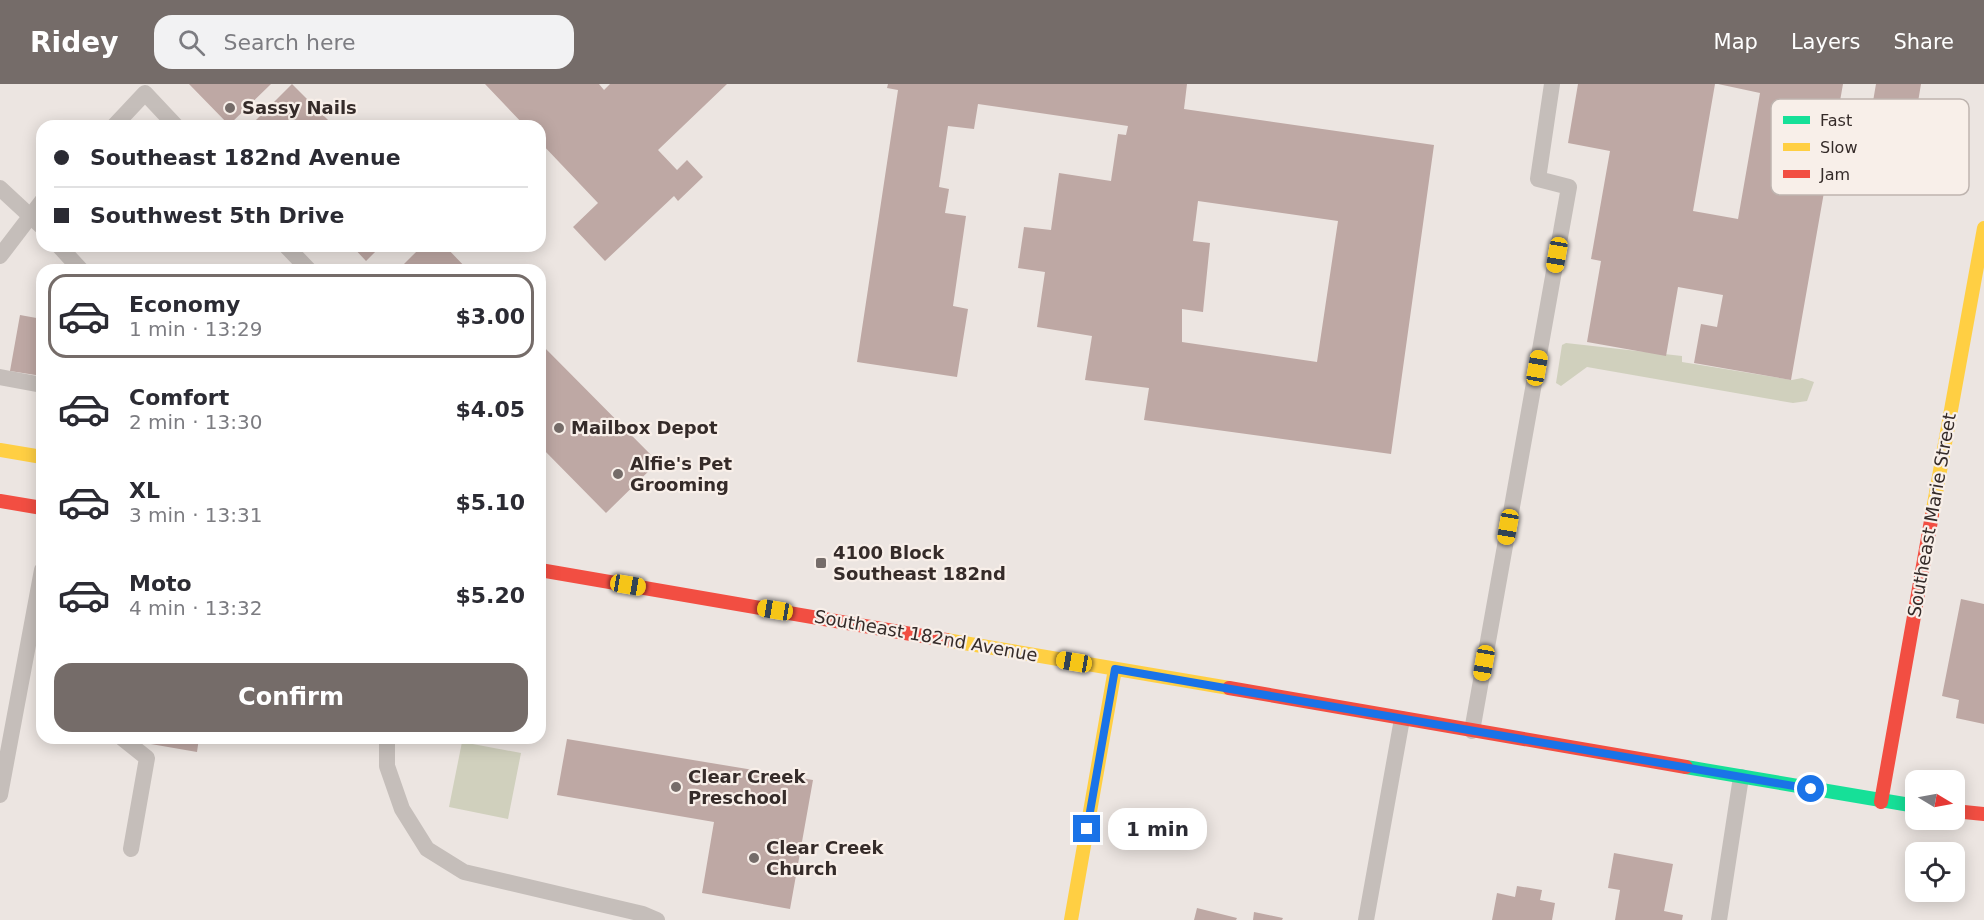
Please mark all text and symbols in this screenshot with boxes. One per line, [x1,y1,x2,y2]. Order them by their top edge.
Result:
search box [154,15,574,69]
text: Ridey [30,26,118,59]
icon: search [175,26,208,59]
text: Search here [223,30,356,55]
text: Map [1714,30,1758,54]
text: Layers [1791,30,1860,54]
text: Share [1893,30,1954,54]
place label: Sassy Nails [242,97,357,118]
legend [1771,99,1969,195]
marker: Sassy Nails [223,101,237,115]
text: Fast [1820,111,1852,130]
text: Slow [1820,138,1857,157]
text: Southeast 182nd Avenue [90,145,401,170]
text: Jam [1819,165,1850,184]
text: Southwest 5th Drive [90,203,344,228]
car [1545,236,1569,274]
icon: car [57,289,111,343]
text: Economy [129,292,240,317]
text: $3.00 [455,304,525,329]
text: 1 min · 13:29 [129,317,263,341]
car [1525,349,1549,387]
icon: car [57,382,111,436]
text: Comfort [129,385,229,410]
text: $4.05 [455,397,525,422]
text: 2 min · 13:30 [129,410,263,434]
street label: Southeast Marie Street [1903,411,1960,619]
place label: Mailbox Depot [571,417,718,438]
marker: Mailbox Depot [552,421,566,435]
place label: Alfie's Pet Grooming [630,453,733,495]
marker: Alfie's Pet Grooming [611,467,625,481]
icon: car [57,475,111,529]
text: XL [129,478,160,503]
text: $5.10 [455,490,525,515]
text: 3 min · 13:31 [129,503,263,527]
car [1496,508,1520,546]
place label: 4100 Block Southeast 182nd [833,542,1006,584]
marker: 4100 Block Southeast 182nd [814,556,828,570]
icon: car [57,568,111,622]
text: Moto [129,571,192,596]
car [609,573,647,597]
text: $5.20 [455,583,525,608]
text: 4 min · 13:32 [129,596,263,620]
car [756,598,794,622]
street label: Southeast 182nd Avenue [813,606,1039,666]
car [1472,644,1496,682]
car [1055,650,1093,674]
button: Confirm [54,663,528,732]
place label: Clear Creek Preschool [688,766,806,808]
north arrow [1905,770,1965,830]
map controls [1905,770,1965,902]
route start [1797,775,1824,802]
marker: Clear Creek Preschool [669,780,683,794]
callout: 1 min [1108,808,1207,850]
route end [1073,815,1100,842]
text: 1 min [1126,817,1189,841]
place label: Clear Creek Church [766,837,884,879]
button: locate [1905,842,1965,902]
marker: Clear Creek Church [747,851,761,865]

